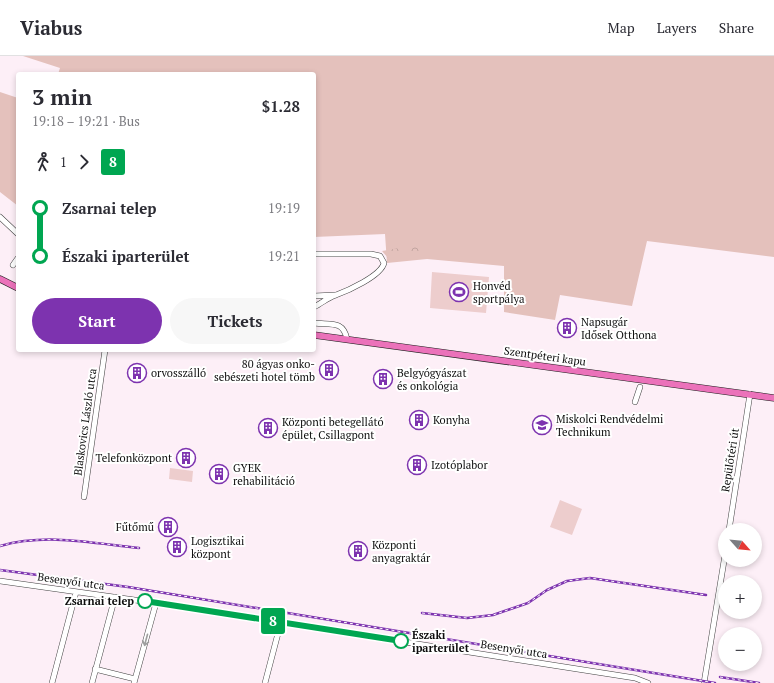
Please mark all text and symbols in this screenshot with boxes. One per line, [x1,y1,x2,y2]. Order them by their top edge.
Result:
text: Viabus [20,15,82,40]
text: Map [608,18,635,37]
text: Layers [657,18,697,37]
text: Share [719,18,754,37]
text: 3 min [32,82,92,111]
text: $1.28 [262,96,300,116]
text: 19:18 – 19:21 · Bus [32,112,140,130]
icon: walk [32,151,54,173]
icon: forward [73,151,95,173]
text: 8 [109,152,117,171]
text: 1 [60,153,67,171]
text: Zsarnai telep [62,198,156,218]
text: 19:19 [268,199,300,217]
text: Északi iparterület [62,246,190,266]
text: 19:21 [268,247,300,265]
place label: Honvéd sportpálya [473,279,525,306]
sports icon: Honvéd sportpálya [448,281,470,303]
button: Start [32,298,162,344]
button: Tickets [170,298,300,344]
place label: Napsugár Idősek Otthona [581,315,657,342]
building icon: Napsugár Idősek Otthona [556,317,578,339]
street label: Szentpéteri kapu [503,343,588,369]
place label: 80 ágyas onko- sebészeti hotel tömb [214,357,315,384]
building icon: 80 ágyas onko- sebészeti hotel tömb [318,359,340,381]
building icon: orvosszálló [126,362,148,384]
place label: orvosszálló [151,366,206,380]
place label: Belgyógyászat és onkológia [397,366,467,393]
street label: Blaskovics László utca [71,367,100,477]
building icon: Belgyógyászat és onkológia [372,368,394,390]
building icon: Konyha [408,409,430,431]
place label: Miskolci Rendvédelmi Technikum [556,412,663,439]
place label: Konyha [433,413,470,427]
school or university icon: Miskolci Rendvédelmi Technikum [531,414,553,436]
place label: Központi betegellátó épület, Csillagpont [282,415,384,442]
building icon: Központi betegellátó épület, Csillagpont [257,417,279,439]
street label: Repülőtéri út [718,427,742,493]
building icon: Telefonközpont [175,447,197,469]
place label: Telefonközpont [96,451,172,465]
building icon: Izotóplabor [406,454,428,476]
place label: Izotóplabor [431,458,488,472]
place label: GYEK rehabilitáció [233,461,295,488]
building icon: GYEK rehabilitáció [208,463,230,485]
building icon: Fűtőmű [157,516,179,538]
place label: Fűtőmű [116,520,155,534]
north arrow [718,523,762,567]
map controls [718,523,762,671]
place label: Logisztikai központ [191,534,244,561]
building icon: Logisztikai központ [166,536,188,558]
place label: Központi anyagraktár [372,538,431,565]
building icon: Központi anyagraktár [347,540,369,562]
street label: Besenyői utca [37,569,106,593]
button: + [718,575,762,619]
marker: Zsarnai telep [137,593,153,609]
place label: Zsarnai telep [65,594,134,608]
line badge: 8 [260,608,286,634]
text: 8 [269,611,277,630]
button: − [718,627,762,671]
place label: Északi iparterület [412,628,470,655]
marker: Északi iparterület [393,633,409,649]
one-way arrow [141,634,149,647]
street label: Besenyői utca [480,637,549,661]

